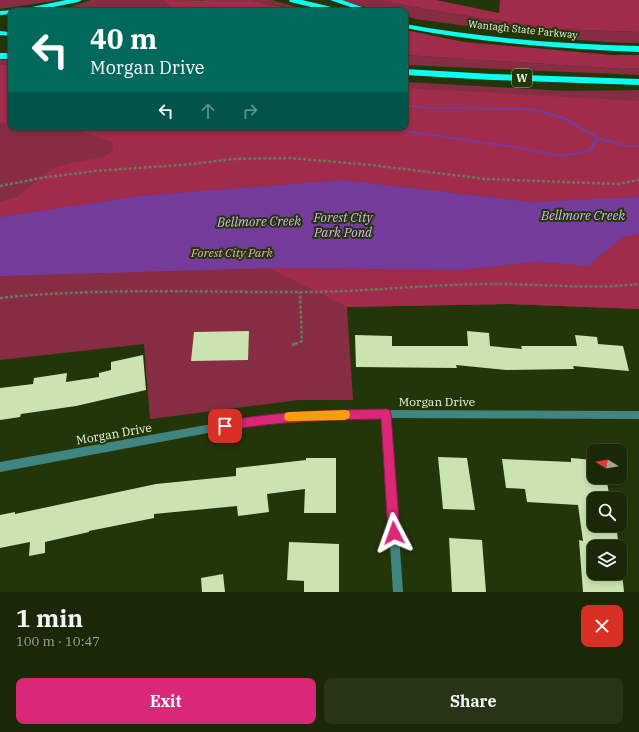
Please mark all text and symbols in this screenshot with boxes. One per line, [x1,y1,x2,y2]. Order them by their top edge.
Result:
street label: Wantagh State Parkway [468,17,579,42]
text: 40 m [90,20,157,57]
icon: left [24,24,76,76]
text: Morgan Drive [90,56,205,79]
road number: W [512,69,532,87]
icon: left [155,100,177,122]
icon: ahead [197,100,219,122]
icon: right [239,100,261,122]
water label: Bellmore Creek [540,207,625,224]
water label: Forest City Park Pond [313,209,374,241]
water label: Bellmore Creek [216,212,301,231]
park label: Forest City Park [190,245,274,260]
street label: Morgan Drive [399,394,475,409]
pin [208,409,242,443]
icon: arrive [214,415,236,437]
street label: Morgan Drive [75,419,153,448]
north arrow [587,444,627,484]
map controls [587,444,627,580]
button: search [587,492,627,532]
position arrow [373,512,415,554]
button: layers [587,540,627,580]
text: 1 min [16,602,83,634]
button: close [581,605,623,647]
text: 100 m · 10:47 [16,633,100,650]
button: Exit [16,678,316,724]
button: Share [324,678,623,724]

